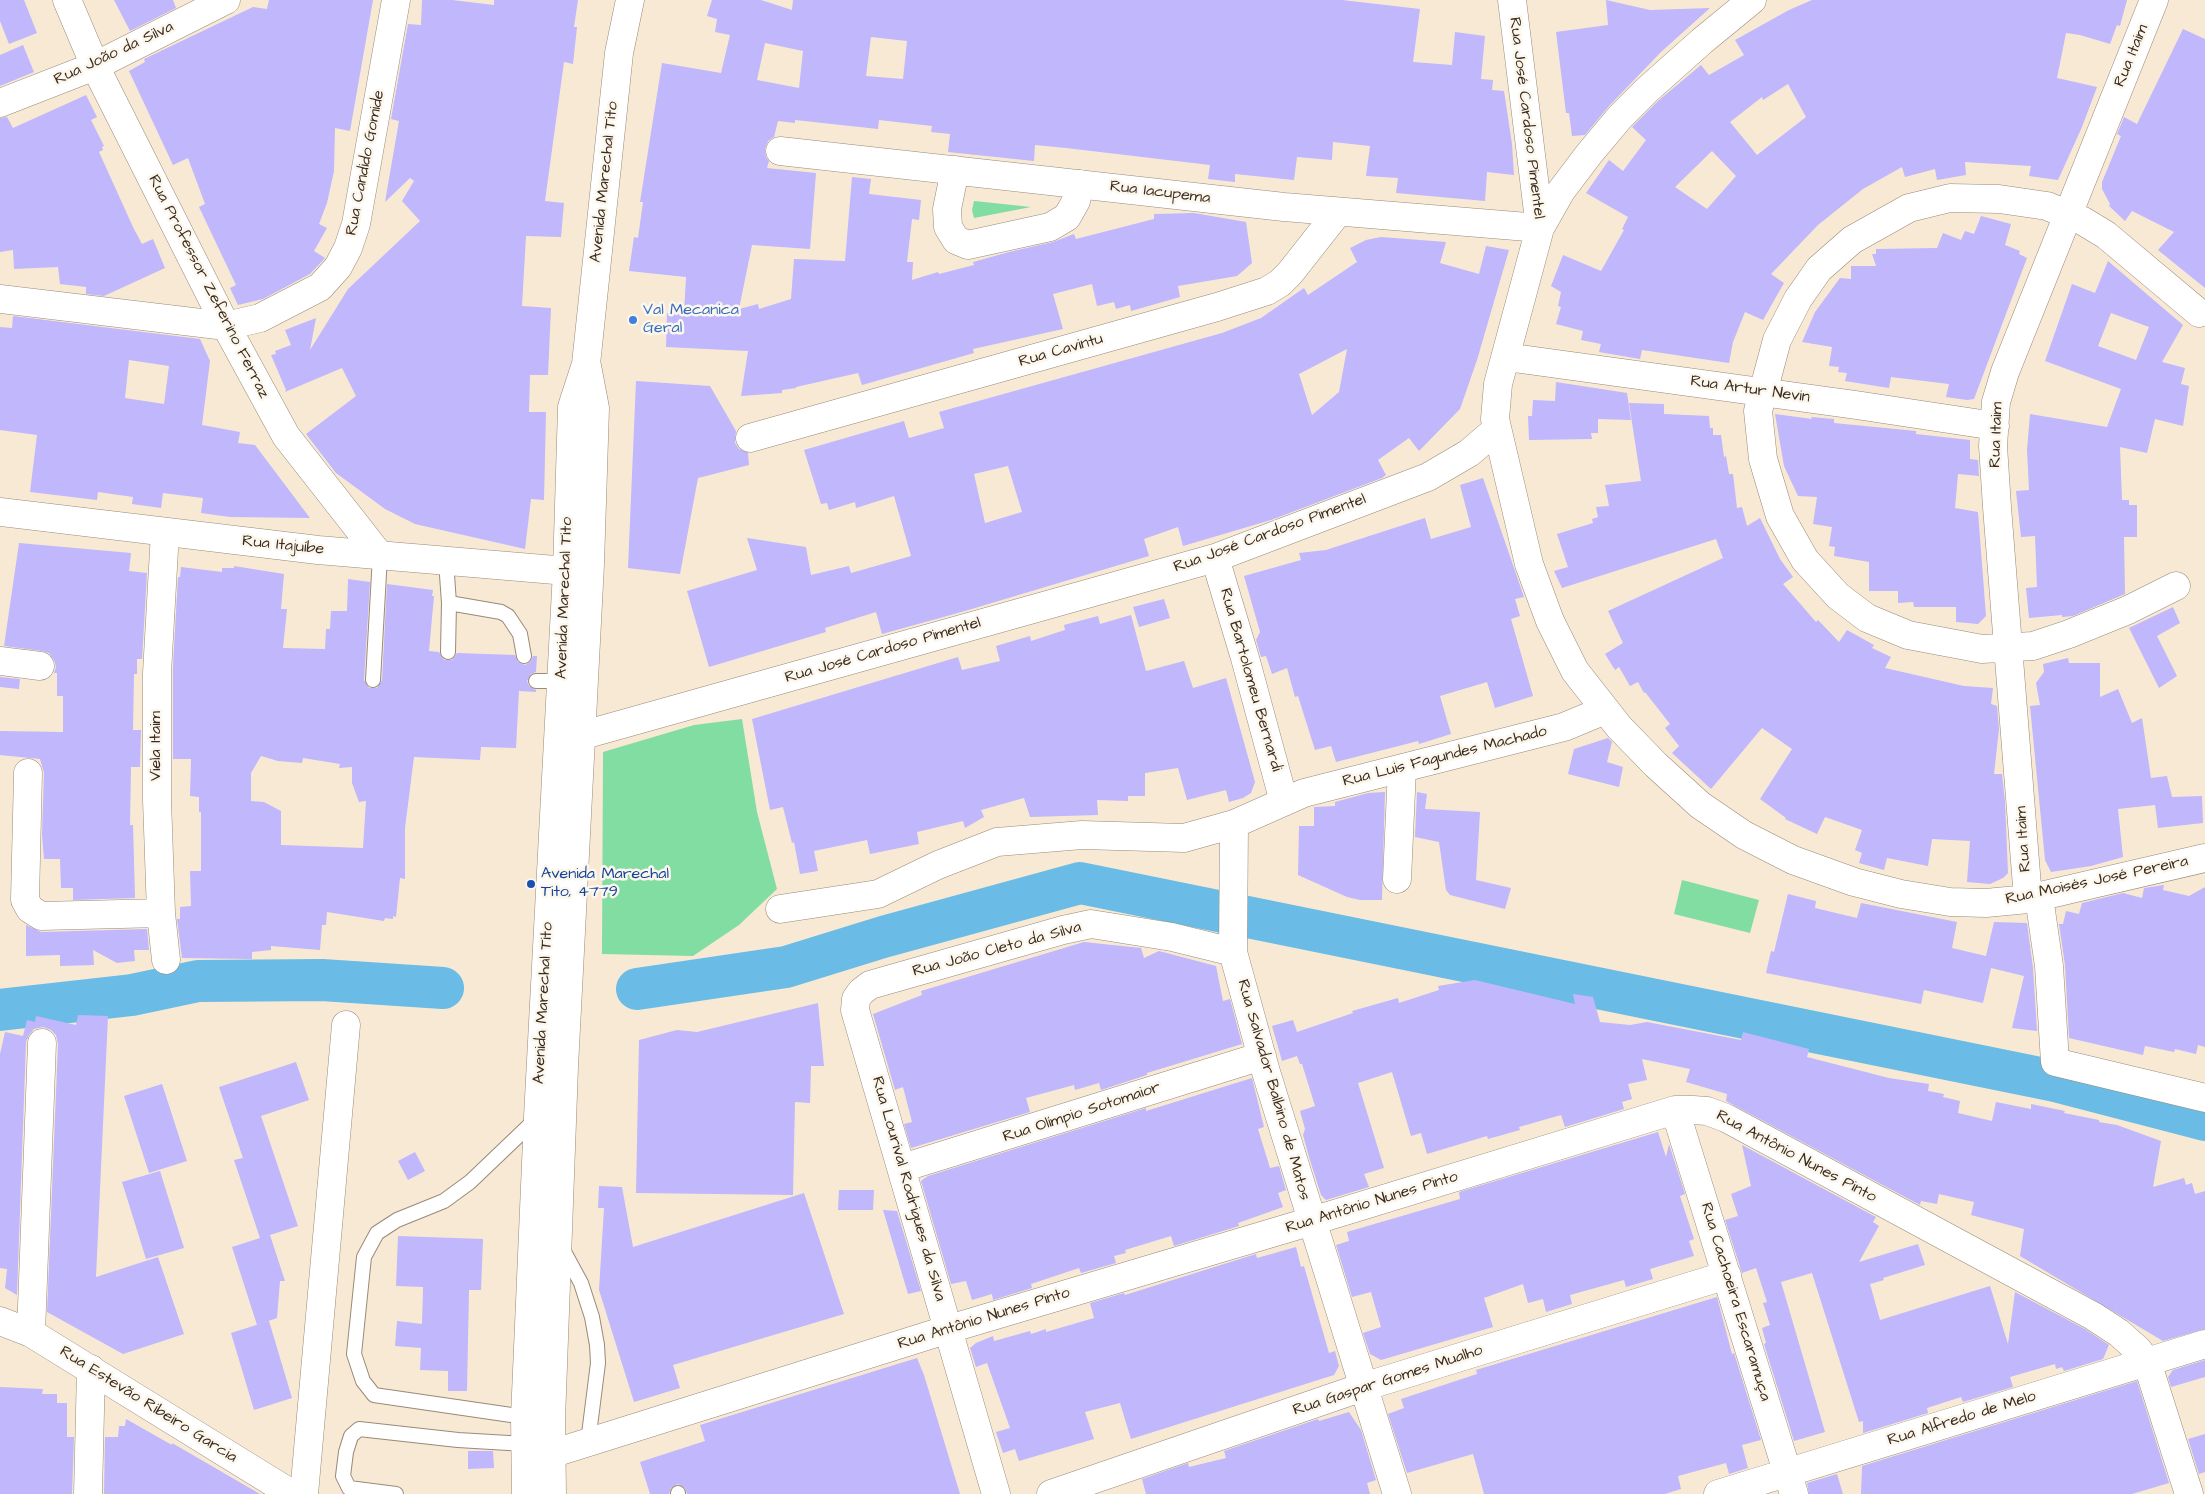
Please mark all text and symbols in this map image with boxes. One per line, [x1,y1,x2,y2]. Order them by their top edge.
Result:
street label: Rua José Cardoso Pimentel [1504,16,1548,220]
street label: Rua João da Silva [51,18,177,90]
street label: Rua Itaim [2111,22,2153,90]
street label: Rua Candido Gomide [342,89,390,237]
street label: Avenida Marechal Tito [587,100,623,264]
street label: Rua Professor Zeferino Ferraz [143,172,273,402]
street label: Rua Iacupema [1109,177,1211,209]
place label: Val Mecanica Geral [643,301,739,339]
marker: Val Mecanica Geral [627,314,639,326]
street label: Rua Cavintu [1017,330,1105,372]
street label: Rua Artur Nevin [1689,372,1811,408]
street label: Rua Itaim [1986,402,2008,468]
street label: Rua José Cardoso Pimentel [1171,490,1369,578]
street label: Avenida Marechal Tito [553,517,577,679]
street label: Rua Itajuíbe [241,532,325,560]
street label: Rua Bartolomeu Bernardi [1215,586,1285,774]
street label: Rua José Cardoso Pimentel [783,614,983,688]
street label: Viela Itaim [147,711,167,781]
street label: Rua Luis Fagundes Machado [1341,722,1549,792]
street label: Rua Itaim [2012,805,2036,873]
street label: Rua Moisés José Pereira [2004,852,2190,910]
place label: Avenida Marechal Tito, 4779 [541,865,669,903]
marker: Avenida Marechal Tito, 4779 [525,878,537,890]
street label: Rua João Cleto da Silva [911,918,1083,982]
street label: Avenida Marechal Tito [530,922,558,1084]
street label: Rua Salvador Balbino de Matos [1232,977,1314,1203]
street label: Rua Lourival Rodrigues da Silva [867,1075,949,1303]
street label: Rua Olímpio Sotomaior [1001,1078,1163,1148]
street label: Rua Antônio Nunes Pinto [1712,1107,1880,1207]
street label: Rua Antônio Nunes Pinto [1284,1168,1460,1238]
street label: Rua Cachoeira Escaramuça [1696,1200,1774,1404]
street label: Rua Antônio Nunes Pinto [896,1284,1072,1354]
street label: Rua Gaspar Gomes Mualho [1291,1341,1485,1421]
street label: Rua Estevão Ribeiro Garcia [56,1342,240,1468]
street label: Rua Alfredo de Melo [1886,1387,2038,1451]

